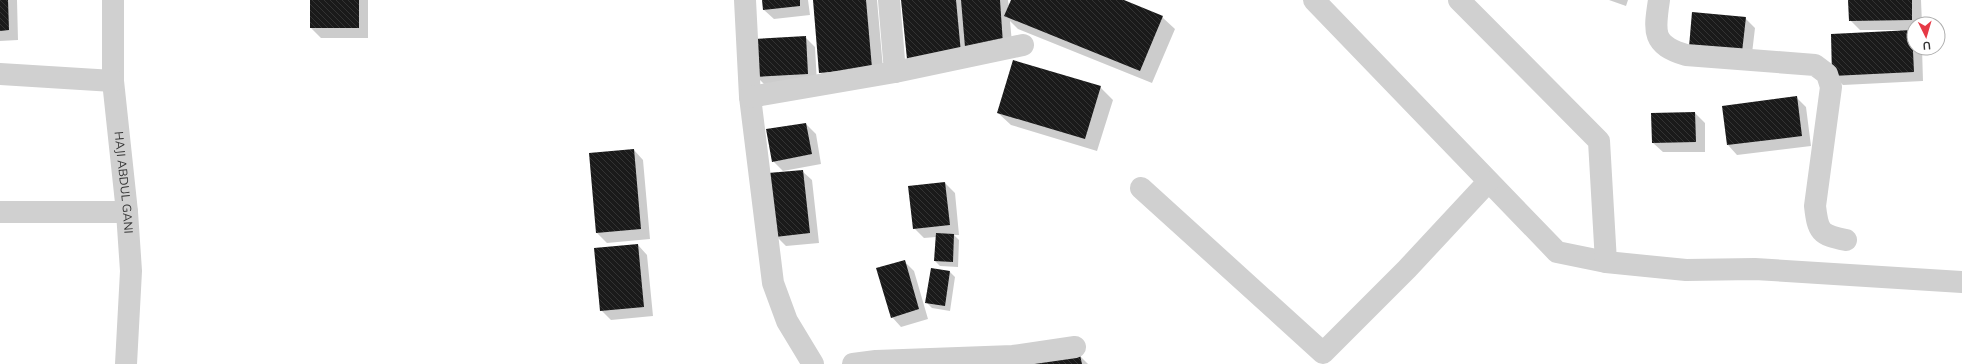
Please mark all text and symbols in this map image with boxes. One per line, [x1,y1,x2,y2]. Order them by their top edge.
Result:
north arrow [1906,16,1946,56]
text: U [1922,39,1932,53]
street label: HAJI ABDUL GANI [111,131,136,234]

